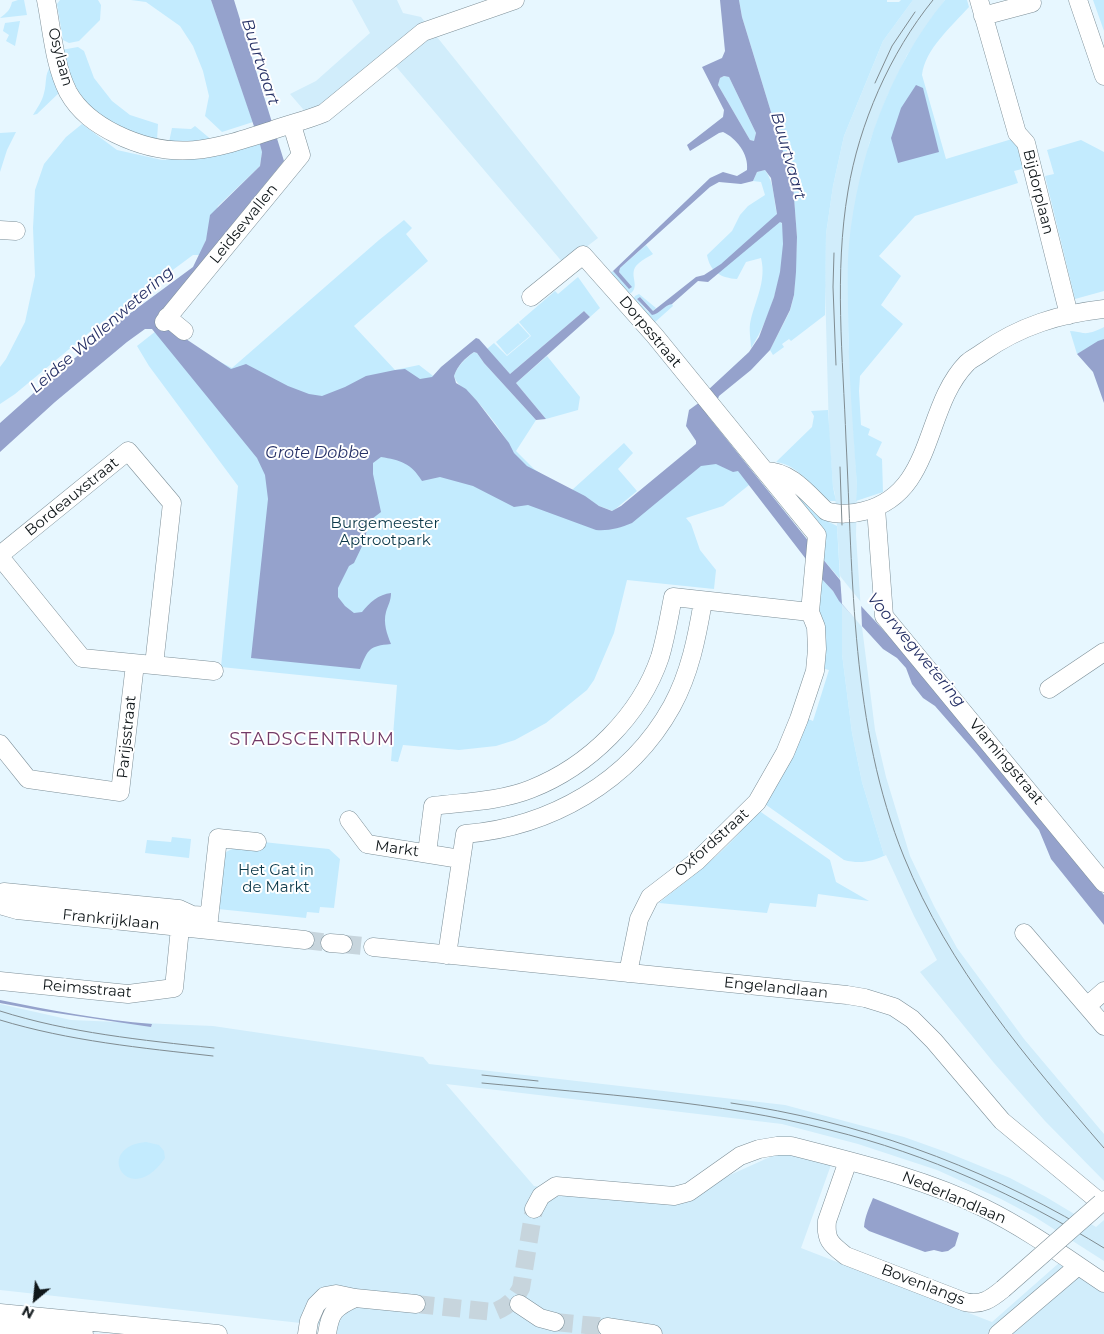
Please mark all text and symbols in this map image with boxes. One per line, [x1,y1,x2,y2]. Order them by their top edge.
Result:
water label: Buurtvaart [237,16,283,108]
street label: Osylaan [44,26,76,88]
water label: Buurtvaart [766,110,810,202]
street label: Bijdorplaan [1019,148,1057,236]
street label: Leidsewallen [206,181,282,267]
water label: Leidse Wallenwetering [26,262,178,398]
street label: Dorpsstraat [615,293,685,371]
water label: Grote Dobbe [265,443,369,463]
street label: Bordeauxstraat [22,454,122,540]
park label: Burgemeester Aptrootpark [331,515,439,550]
water label: Voorwegwetering [863,589,969,711]
street label: Parijsstraat [114,695,140,779]
street label: Vlamingstraat [965,716,1047,808]
district label: STADSCENTRUM [228,729,396,751]
street label: Oxfordstraat [671,805,753,881]
street label: Markt [374,837,420,861]
park label: Het Gat in de Markt [238,862,314,897]
street label: Frankrijklaan [62,906,160,934]
street label: Engelandlaan [723,974,829,1002]
street label: Reimsstraat [41,976,133,1002]
street label: Nederlandlaan [899,1168,1009,1228]
street label: Bovenlangs [879,1261,967,1309]
north arrow [10,1274,60,1324]
text: N [19,1302,37,1323]

